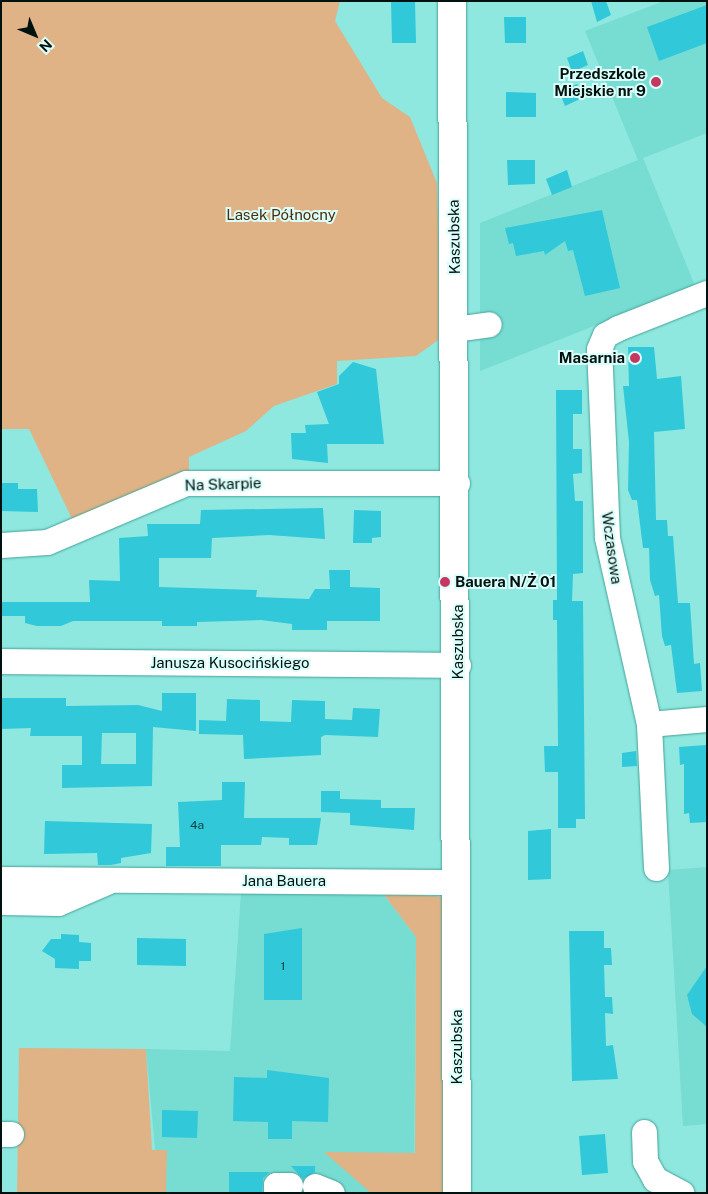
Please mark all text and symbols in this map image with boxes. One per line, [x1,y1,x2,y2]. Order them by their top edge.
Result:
north arrow [10,10,60,60]
text: N [36,36,55,55]
place label: Przedszkole Miejskie nr 9 [554,64,646,99]
marker: Przedszkole Miejskie nr 9 [650,76,662,88]
street label: Kaszubska [444,199,464,275]
park label: Lasek Północny [226,206,336,224]
place label: Masarnia [559,349,625,367]
marker: Masarnia [629,352,641,364]
street label: Na Skarpie [184,474,262,494]
street label: Wczasowa [598,511,626,585]
place label: Bauera N/Ż 01 [455,573,556,591]
marker: Bauera N/Ż 01 [439,576,451,588]
street label: Kaszubska [449,605,467,679]
street label: Janusza Kusocińskiego [151,654,309,672]
house number: 4a [190,819,204,833]
street label: Jana Bauera [242,872,326,890]
house number: 1 [281,960,285,974]
street label: Kaszubska [448,1010,466,1084]

